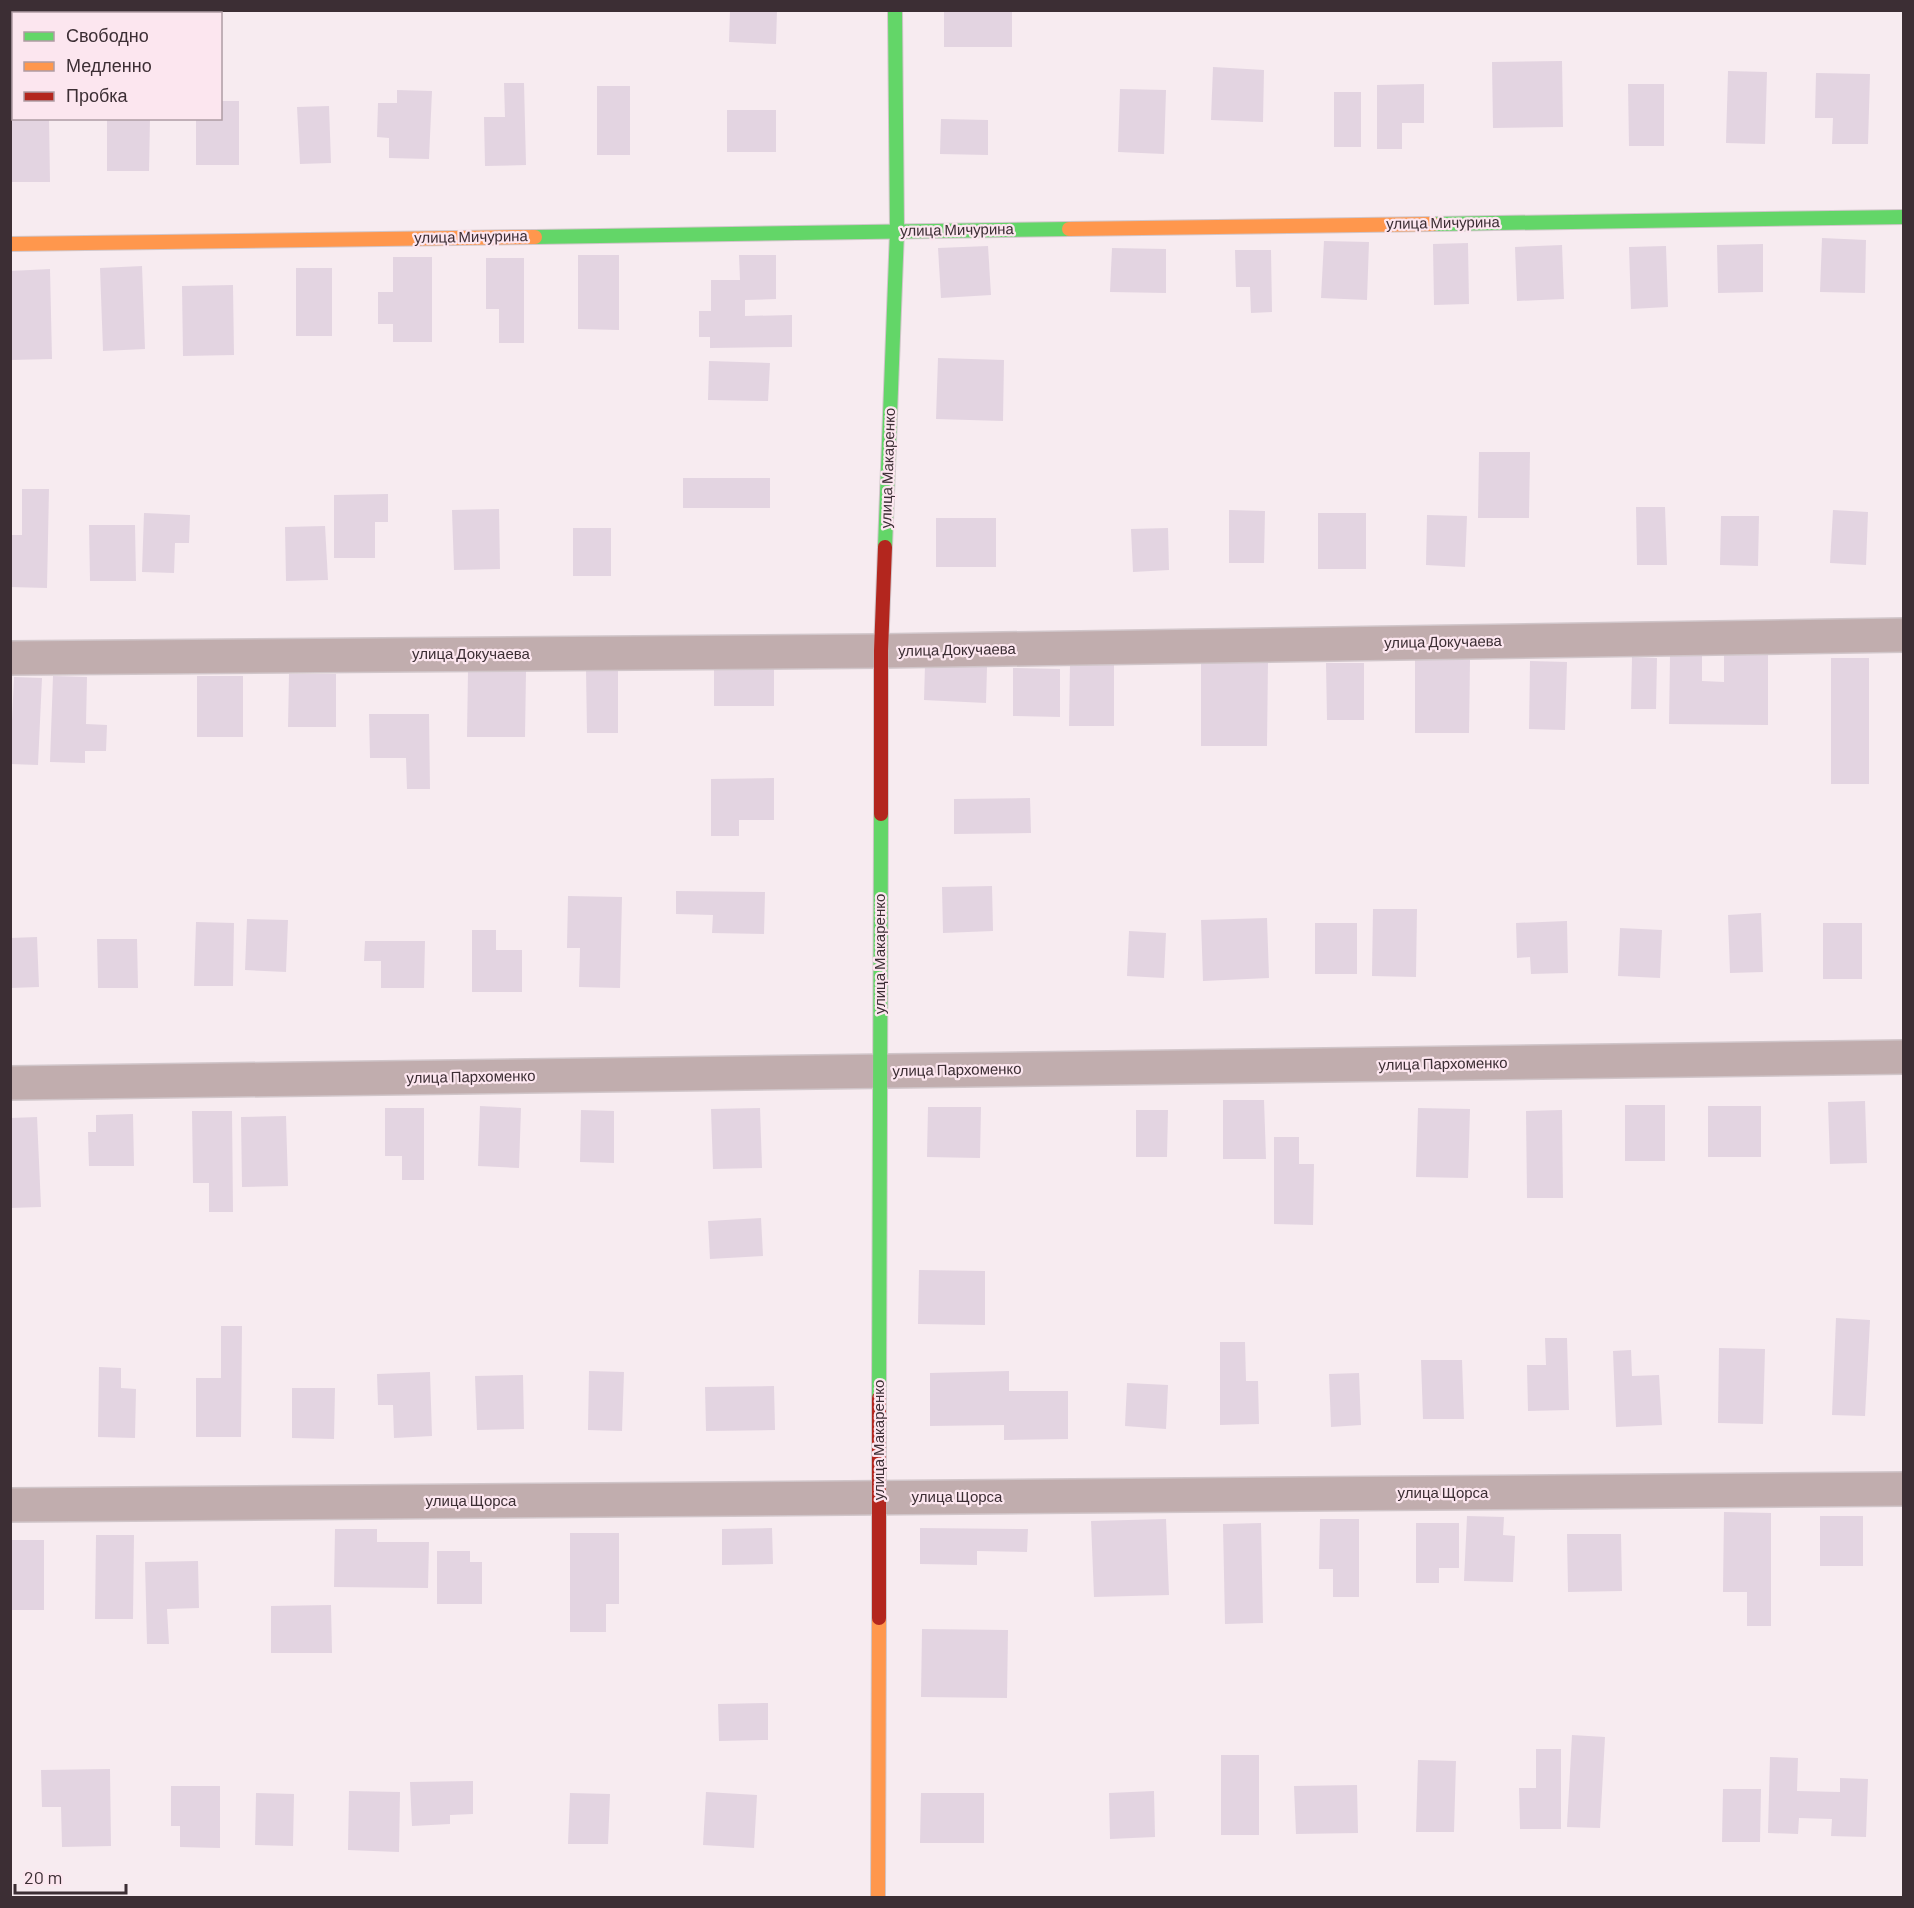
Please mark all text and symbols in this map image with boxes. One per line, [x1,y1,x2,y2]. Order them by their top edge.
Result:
legend [12,12,222,120]
text: Свободно [66,24,149,46]
text: Медленно [66,54,152,76]
text: Пробка [66,84,129,106]
street label: улица Мичурина [1386,212,1501,232]
street label: улица Мичурина [900,219,1015,239]
street label: улица Мичурина [414,226,529,246]
street label: улица Макаренко [876,407,898,529]
street label: улица Докучаева [1384,631,1503,651]
street label: улица Докучаева [898,639,1017,659]
street label: улица Докучаева [412,644,531,662]
street label: улица Макаренко [870,894,888,1014]
street label: улица Пархоменко [1378,1053,1508,1073]
street label: улица Пархоменко [892,1059,1022,1079]
street label: улица Пархоменко [406,1066,536,1086]
street label: улица Макаренко [869,1380,887,1500]
street label: улица Щорса [1398,1483,1489,1501]
street label: улица Щорса [912,1487,1003,1505]
street label: улица Щорса [426,1491,517,1509]
scale bar [15,1857,126,1895]
text: 20 m [24,1866,62,1888]

